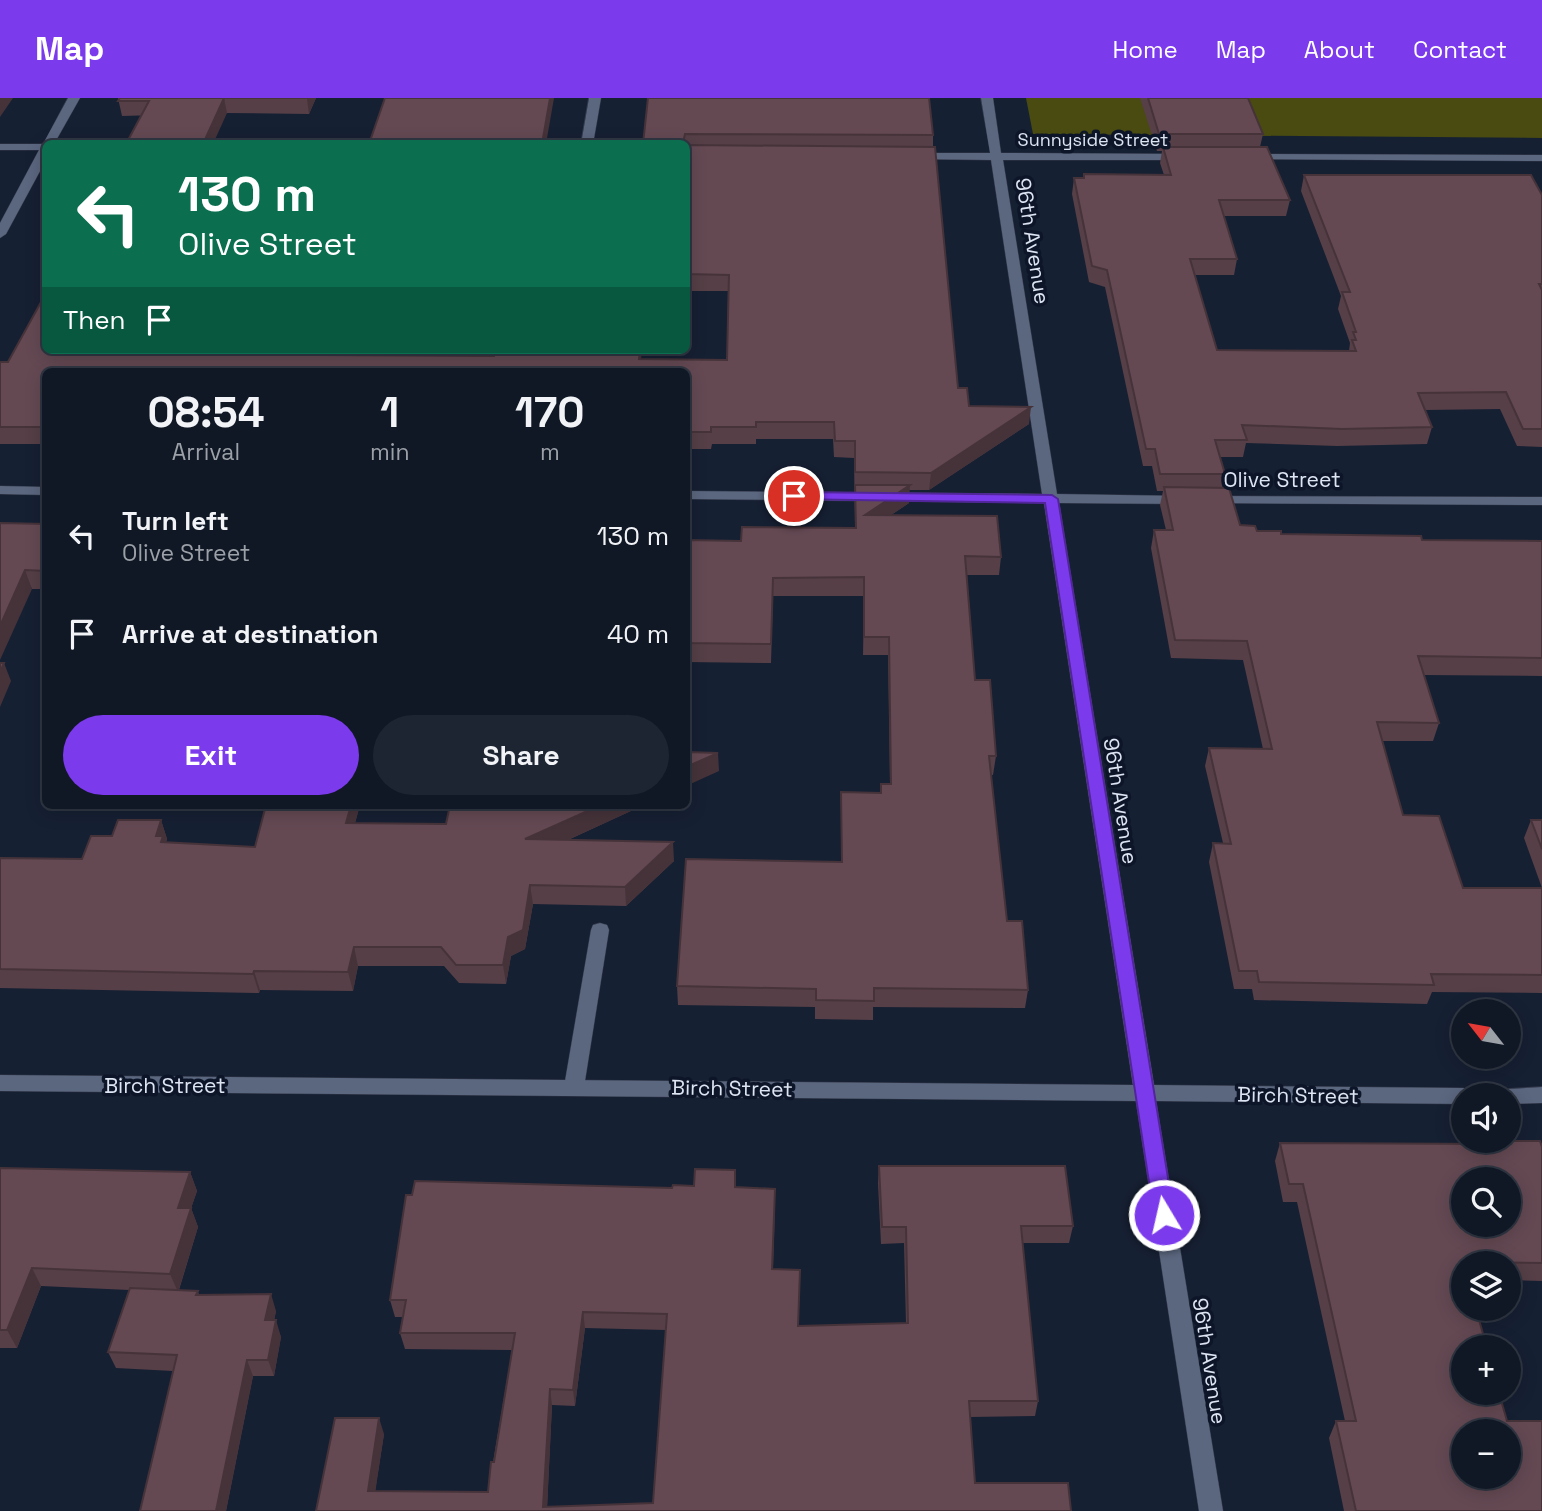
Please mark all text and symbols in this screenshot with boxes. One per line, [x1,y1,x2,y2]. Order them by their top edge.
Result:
text: Map [35,28,104,70]
text: Home [1112,34,1178,65]
text: Map [1216,34,1266,65]
text: About [1304,34,1375,65]
text: Contact [1413,34,1507,65]
street label: Sunnyside Street [1018,128,1168,151]
text: 130 m [178,163,316,225]
icon: left [63,168,154,259]
street label: 96th Avenue [1010,176,1056,306]
text: Olive Street [178,224,357,264]
icon: arrive [140,301,178,339]
text: Then [63,303,126,337]
text: 08:54 [148,386,264,439]
text: 1 [380,386,399,439]
text: 170 [515,386,584,439]
text: Arrival [172,437,240,467]
text: min [370,437,410,467]
text: m [540,437,560,467]
pin [764,466,824,526]
street label: Olive Street [1223,466,1341,493]
icon: arrive [775,477,813,515]
text: Turn left [122,504,229,538]
icon: left [63,517,101,555]
text: 130 m [597,519,669,553]
text: Olive Street [122,538,250,568]
icon: arrive [63,615,101,653]
text: Arrive at destination [122,617,379,651]
text: 40 m [607,617,669,651]
button: Exit [63,715,359,795]
button: Share [373,715,669,795]
street label: 96th Avenue [1098,736,1144,866]
north arrow [1451,999,1521,1069]
map controls [1451,999,1521,1489]
street label: Birch Street [104,1072,226,1099]
street label: Birch Street [671,1073,793,1103]
street label: Birch Street [1237,1080,1359,1110]
button: sound [1451,1083,1521,1153]
button: search [1451,1167,1521,1237]
position arrow [1127,1178,1201,1252]
button: layers [1451,1251,1521,1321]
street label: 96th Avenue [1187,1296,1233,1426]
button: + [1451,1335,1521,1405]
button: − [1451,1419,1521,1489]

